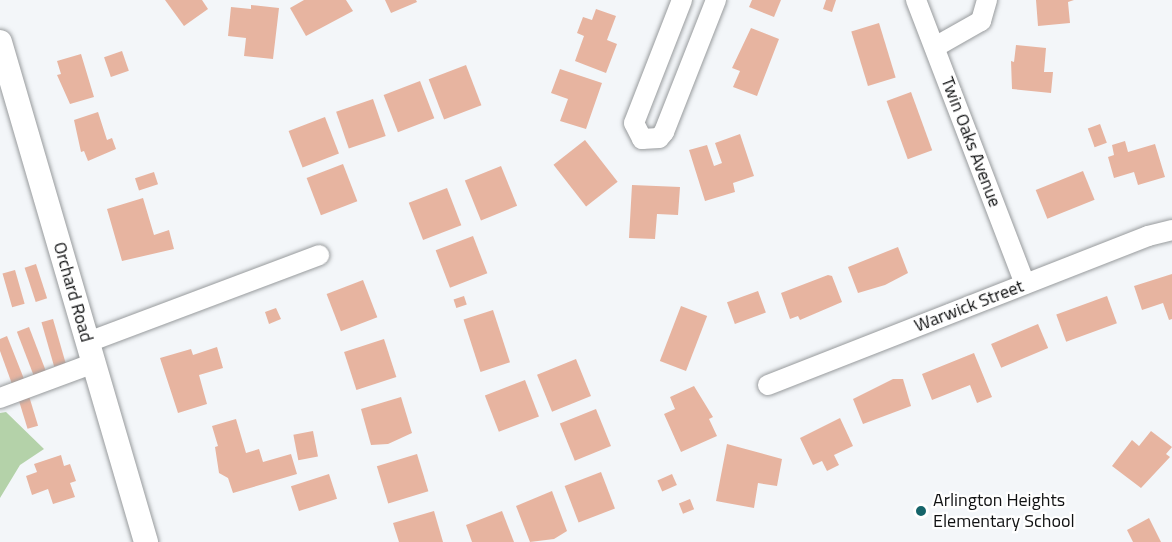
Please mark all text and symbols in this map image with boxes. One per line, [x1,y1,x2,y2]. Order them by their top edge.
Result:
street label: Twin Oaks Avenue [936,74,1006,210]
street label: Orchard Road [48,240,98,344]
street label: Warwick Street [911,275,1027,337]
place label: Arlington Heights Elementary School [933,490,1075,532]
marker: Arlington Heights Elementary School [914,504,928,518]

